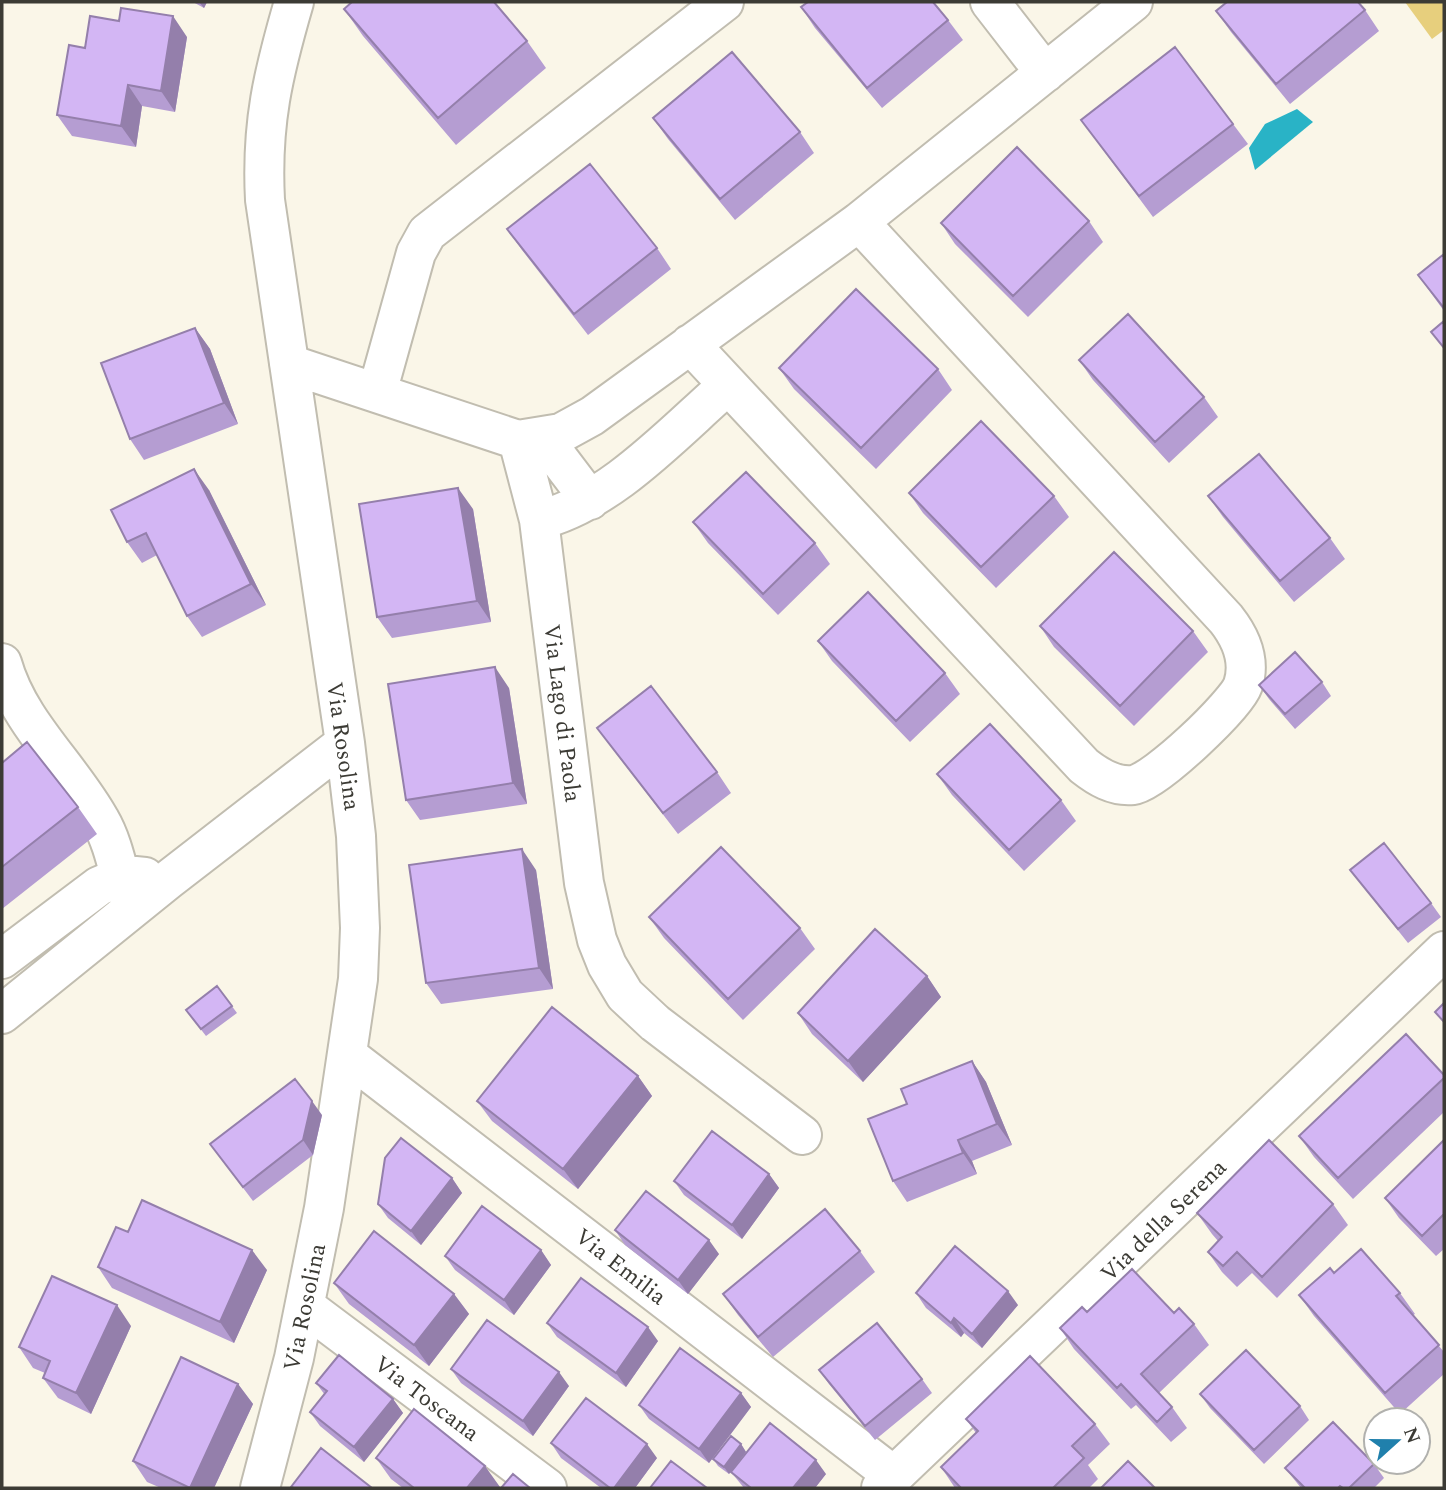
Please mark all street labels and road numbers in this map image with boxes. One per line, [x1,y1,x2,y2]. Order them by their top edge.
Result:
street label: Via Lago di Paola [533,622,590,804]
street label: Via Rosolina [316,680,369,813]
street label: Via della Serena [1093,1151,1235,1291]
street label: Via Emilia [567,1220,674,1314]
street label: Via Rosolina [275,1240,336,1374]
street label: Via Toscana [366,1348,486,1451]

